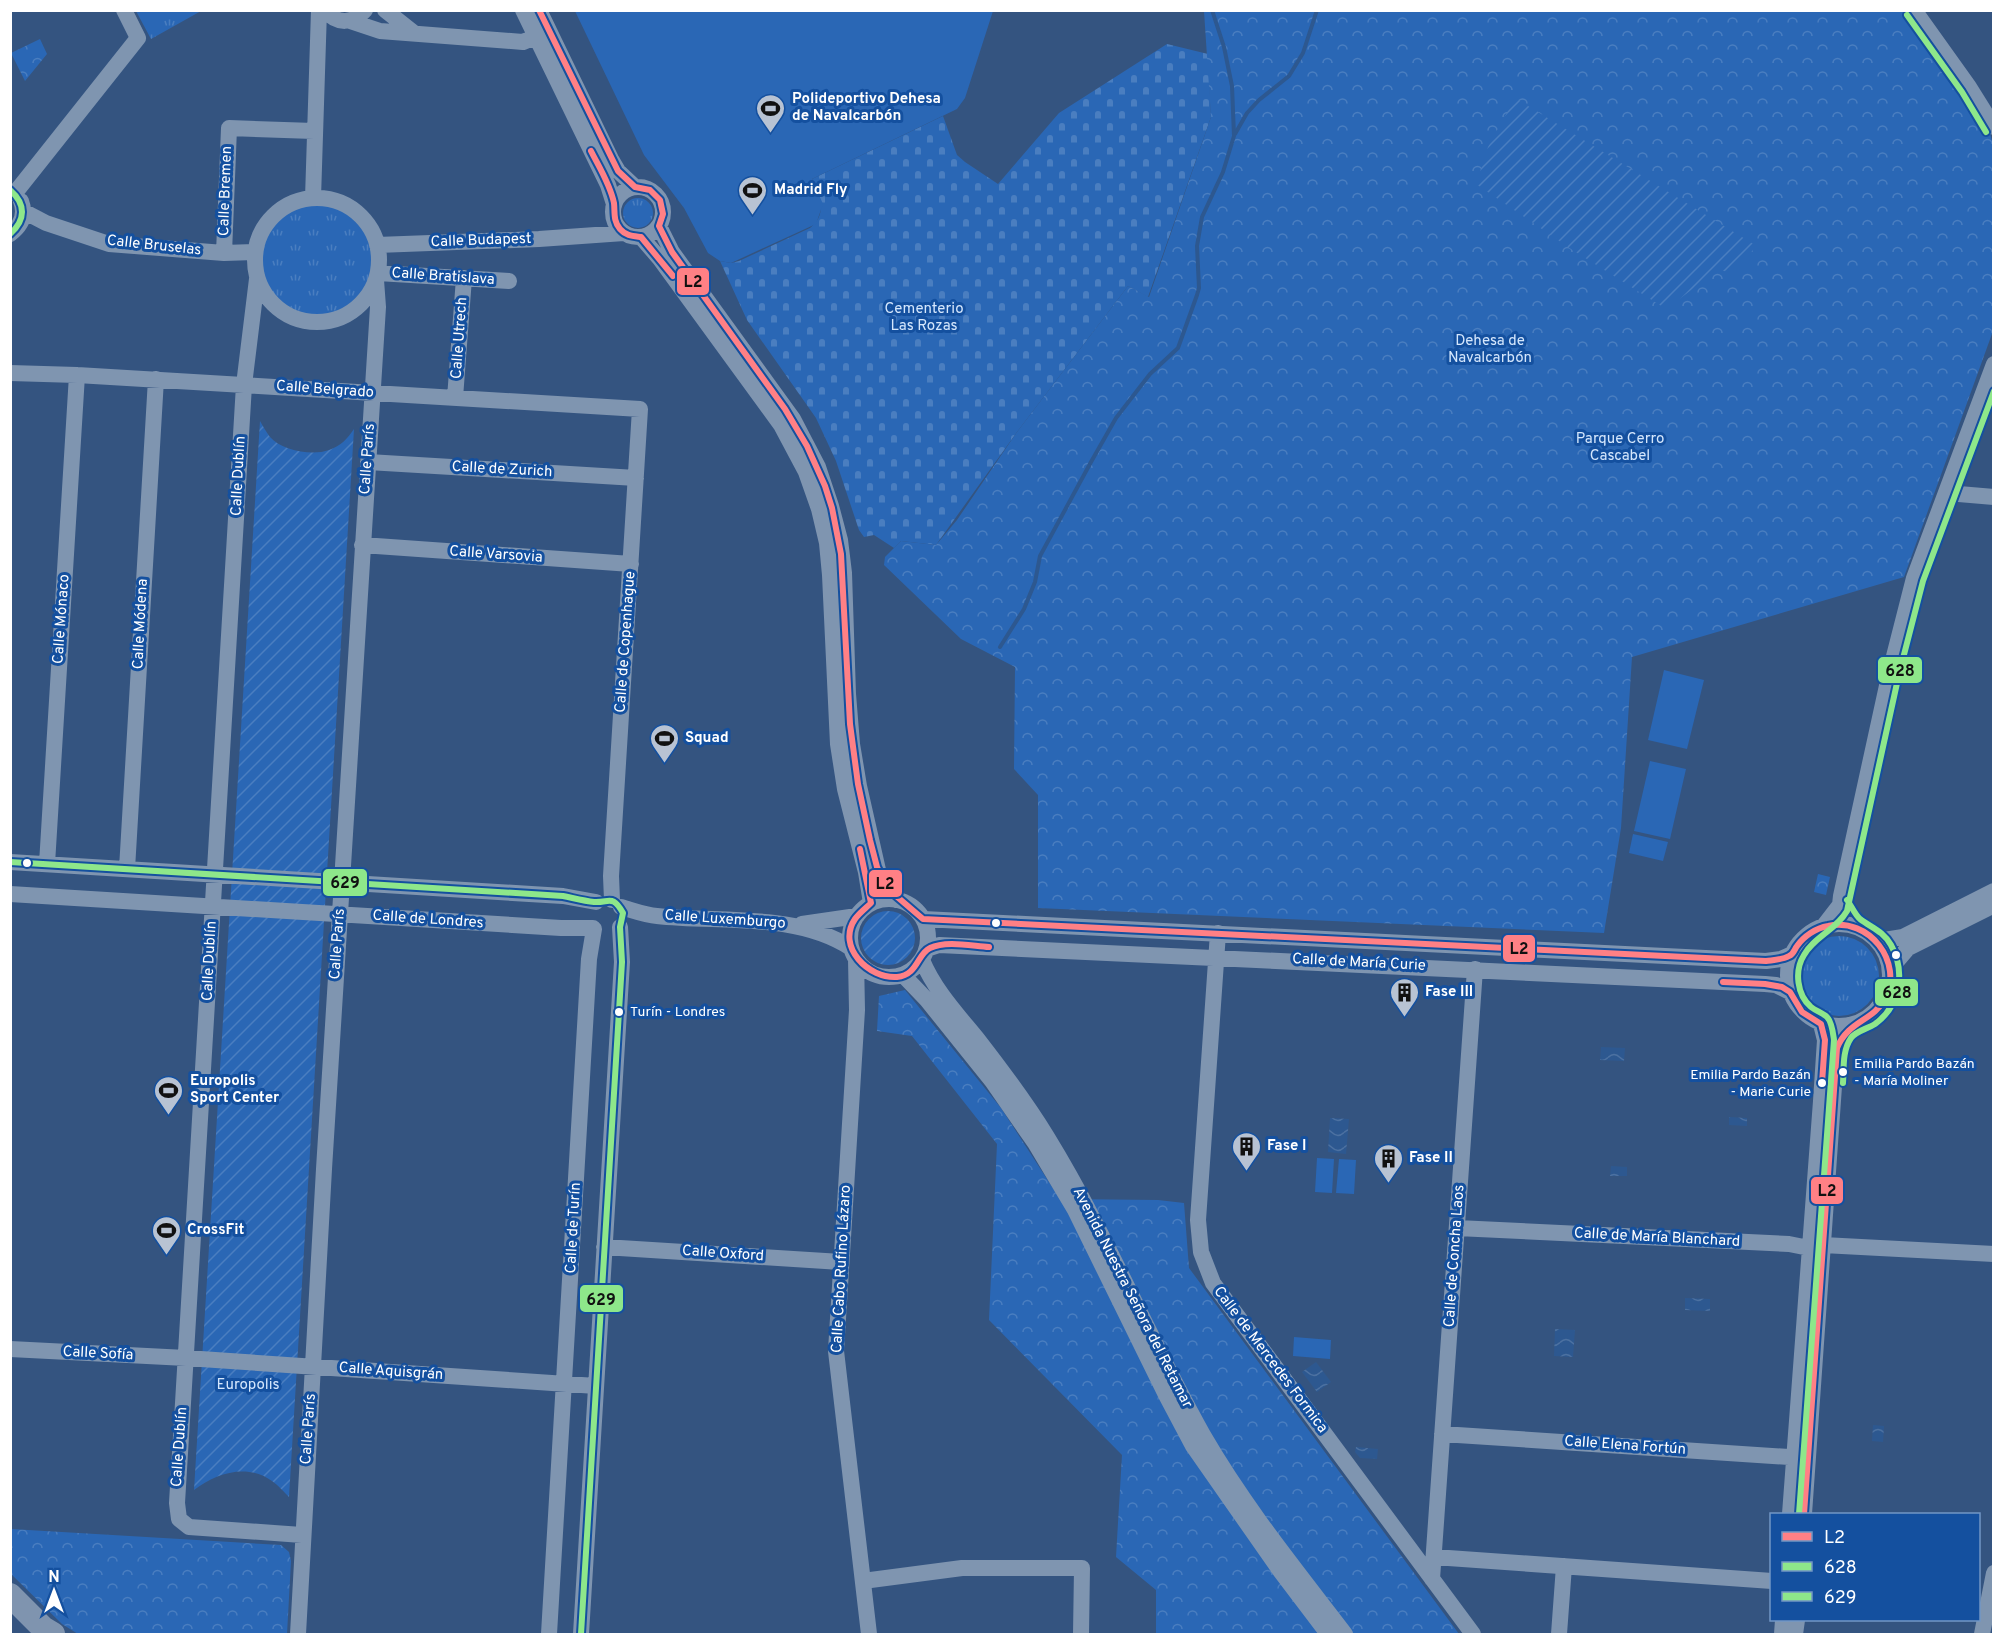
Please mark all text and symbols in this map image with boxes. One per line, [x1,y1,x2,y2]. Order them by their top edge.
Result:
place label: Polideportivo Dehesa de Navalcarbón [792,90,941,126]
sports icon: Polideportivo Dehesa de Navalcarbón [755,92,787,134]
street label: Calle Bremen [215,146,237,236]
sports icon: Madrid Fly [737,174,769,216]
place label: Madrid Fly [774,181,848,200]
street label: Calle Budapest [430,230,532,252]
street label: Calle Bruselas [106,232,202,260]
street label: Calle Bratislava [391,264,495,290]
line badge: L2 [676,267,710,296]
text: L2 [684,273,702,293]
street label: Calle Utrech [448,296,472,380]
park label: Cementerio Las Rozas [884,300,964,336]
park label: Dehesa de Navalcarbón [1448,332,1532,368]
street label: Calle Belgrado [275,377,375,403]
street label: Calle París [356,423,380,495]
park label: Parque Cerro Cascabel [1576,430,1664,466]
street label: Calle Dublín [227,435,251,517]
street label: Calle de Zurich [451,458,553,482]
street label: Calle Varsovia [449,542,543,568]
street label: Calle de Copenhague [612,570,640,714]
street label: Calle Mónaco [49,573,75,665]
street label: Calle Módena [129,578,153,670]
line badge: 628 [1877,656,1923,684]
text: 628 [1885,662,1915,682]
sports icon: Squad [648,722,680,764]
place label: Squad [685,729,729,748]
unlabelled marker [21,857,33,869]
line badge: 629 [322,868,368,897]
line badge: L2 [868,869,903,898]
text: 629 [330,874,360,894]
text: L2 [876,875,894,895]
street label: Calle Luxemburgo [664,906,786,934]
street label: Calle de Londres [372,907,484,933]
street label: Calle París [326,908,350,980]
unlabelled marker [990,917,1002,929]
street label: Calle Dublín [198,920,222,1002]
line badge: L2 [1502,934,1536,963]
text: L2 [1510,940,1528,960]
unlabelled marker [1890,949,1902,961]
street label: Calle de María Curie [1292,950,1426,976]
building icon: Fase III [1388,976,1420,1018]
line badge: 628 [1874,978,1919,1007]
place label: Fase III [1425,983,1473,1002]
text: 628 [1882,984,1912,1004]
place label: Turín - Londres [630,1004,725,1021]
marker: Turín - Londres [613,1006,625,1018]
place label: Emilia Pardo Bazán - María Moliner [1854,1056,1975,1090]
marker: Emilia Pardo Bazán - María Moliner [1837,1066,1849,1078]
place label: Emilia Pardo Bazán - Marie Curie [1690,1067,1811,1101]
place label: Europolis Sport Center [190,1072,280,1108]
sports icon: Europolis Sport Center [153,1074,185,1116]
marker: Emilia Pardo Bazán - Marie Curie [1816,1077,1828,1089]
building icon: Fase I [1230,1130,1262,1172]
place label: Fase I [1267,1137,1306,1156]
building icon: Fase II [1372,1142,1404,1184]
place label: Fase II [1409,1149,1453,1168]
line badge: L2 [1810,1176,1844,1205]
street label: Calle de Turín [562,1182,586,1274]
text: L2 [1818,1182,1836,1202]
street label: Calle Cabo Rufino Lázaro [828,1184,856,1354]
street label: Avenida Nuestra Señora del Retamar [1068,1184,1196,1412]
street label: Calle de Concha Laos [1441,1184,1469,1328]
sports icon: CrossFit [150,1214,182,1256]
place label: CrossFit [187,1221,244,1240]
street label: Calle de María Blanchard [1573,1224,1741,1252]
street label: Calle Oxford [681,1242,765,1266]
street label: Calle de Mercedes Formica [1209,1283,1331,1437]
line badge: 629 [579,1284,624,1313]
text: 629 [586,1291,616,1311]
street label: Calle Sofía [62,1343,134,1365]
street label: Calle Aquisgrán [338,1359,444,1385]
park label: Europolis [216,1376,280,1395]
street label: Calle París [297,1393,321,1465]
street label: Calle Dublín [168,1406,192,1488]
street label: Calle Elena Fortún [1564,1432,1686,1460]
legend [1770,1513,1980,1621]
text: L2 [1824,1527,1845,1550]
text: 628 [1824,1557,1857,1580]
north arrow [24,1561,84,1621]
text: N [48,1568,60,1588]
text: 629 [1824,1587,1857,1610]

